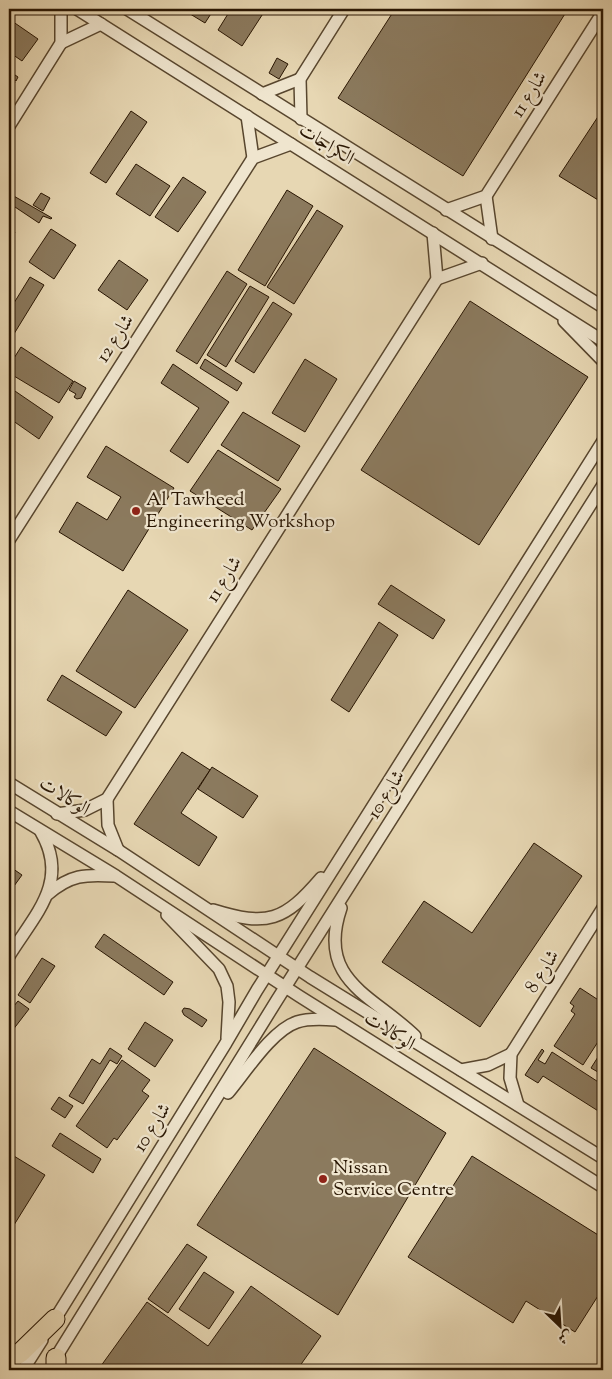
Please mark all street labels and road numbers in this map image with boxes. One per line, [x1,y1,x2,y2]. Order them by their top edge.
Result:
street label: شارع 11 [505,67,555,123]
street label: الكراجات [293,117,359,173]
street label: شارع 12 [90,310,142,368]
street label: شارع 11 [200,552,250,608]
street label: شارع 10 [361,765,413,825]
street label: الوكالات [33,771,95,823]
street label: شارع 8 [519,945,567,999]
street label: الوكالات [358,1006,420,1058]
street label: شارع 10 [127,1098,179,1158]

